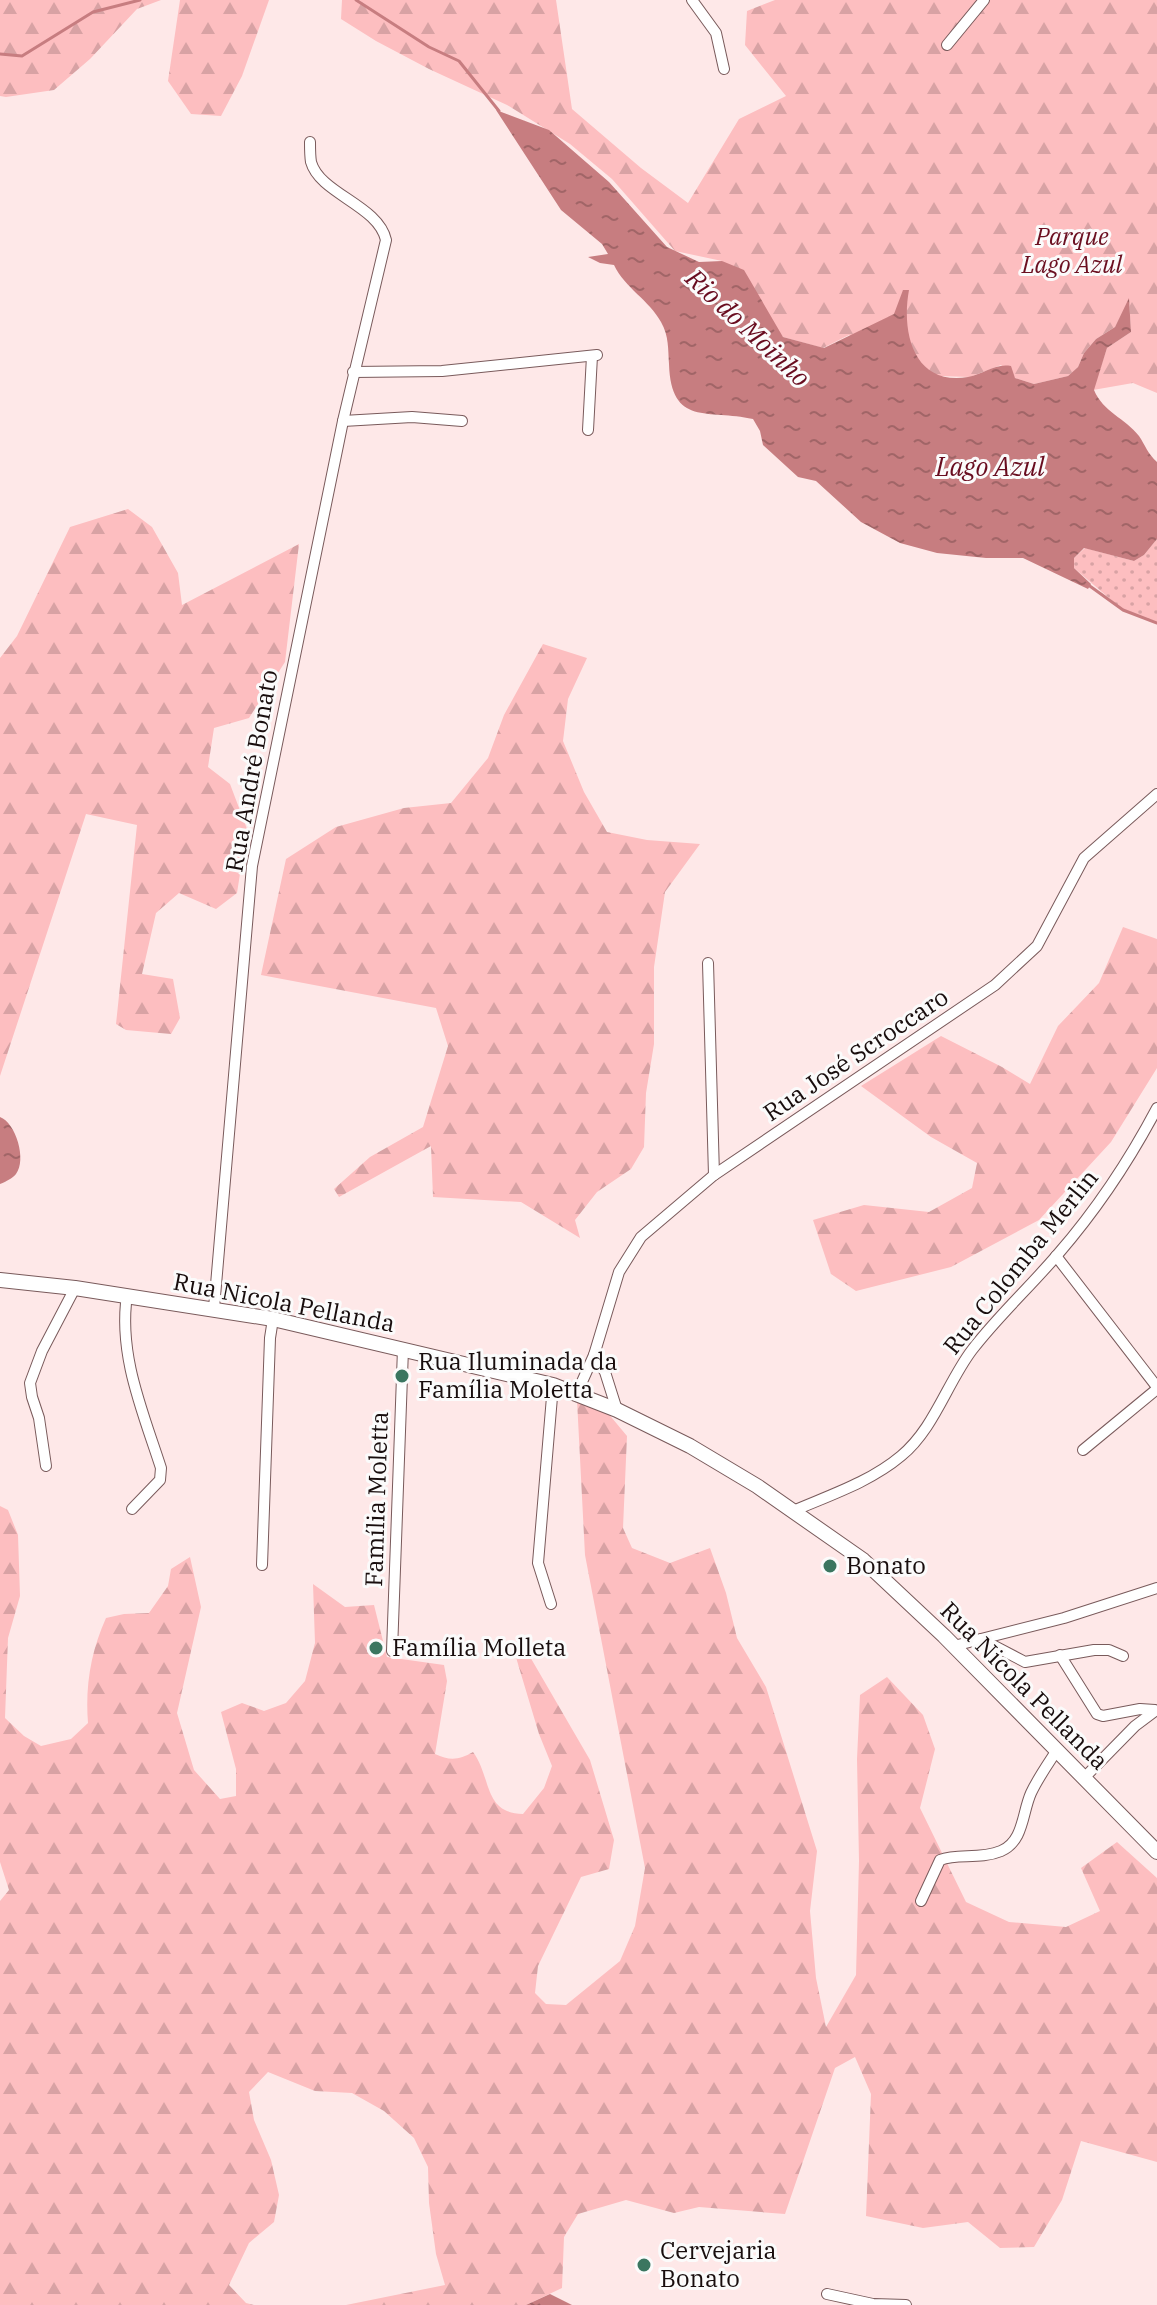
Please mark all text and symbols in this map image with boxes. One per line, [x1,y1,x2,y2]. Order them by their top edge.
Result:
park label: Parque Lago Azul [1021,220,1124,280]
water label: Rio do Moinho [678,260,818,394]
water label: Lago Azul [935,449,1045,483]
street label: Rua André Bonato [217,667,285,874]
street label: Rua José Scroccaro [757,980,954,1128]
street label: Rua Colomba Merlin [935,1162,1105,1361]
street label: Rua Nicola Pellanda [171,1265,398,1339]
place label: Rua Iluminada da Família Moletta [418,1345,618,1405]
marker: Rua Iluminada da Família Moletta [393,1367,411,1385]
street label: Família Moletta [357,1411,395,1587]
place label: Bonato [846,1549,926,1581]
marker: Bonato [821,1557,839,1575]
street label: Rua Nicola Pellanda [934,1594,1116,1776]
place label: Família Molleta [392,1631,566,1663]
marker: Família Molleta [367,1639,385,1657]
place label: Cervejaria Bonato [660,2234,777,2294]
marker: Cervejaria Bonato [635,2256,653,2274]

